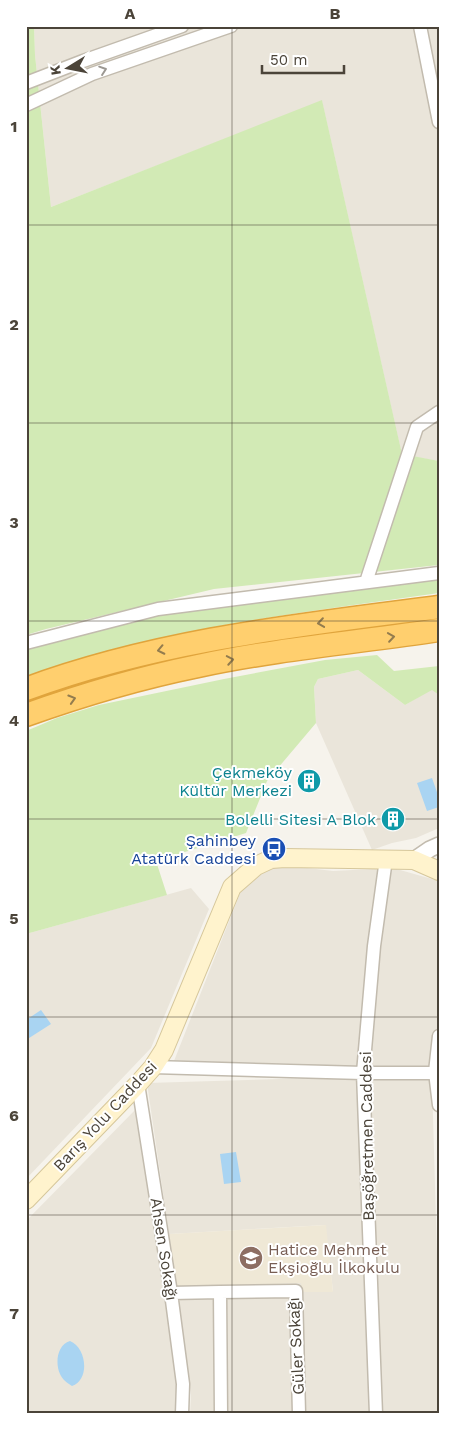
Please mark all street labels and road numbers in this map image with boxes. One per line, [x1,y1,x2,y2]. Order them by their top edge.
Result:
street label: Başöğretmen Caddesi [356,1051,378,1221]
street label: Barış Yolu Caddesi [49,1057,161,1175]
street label: Ahsen Sokağı [146,1196,182,1302]
street label: Güler Sokağı [284,1297,308,1395]

